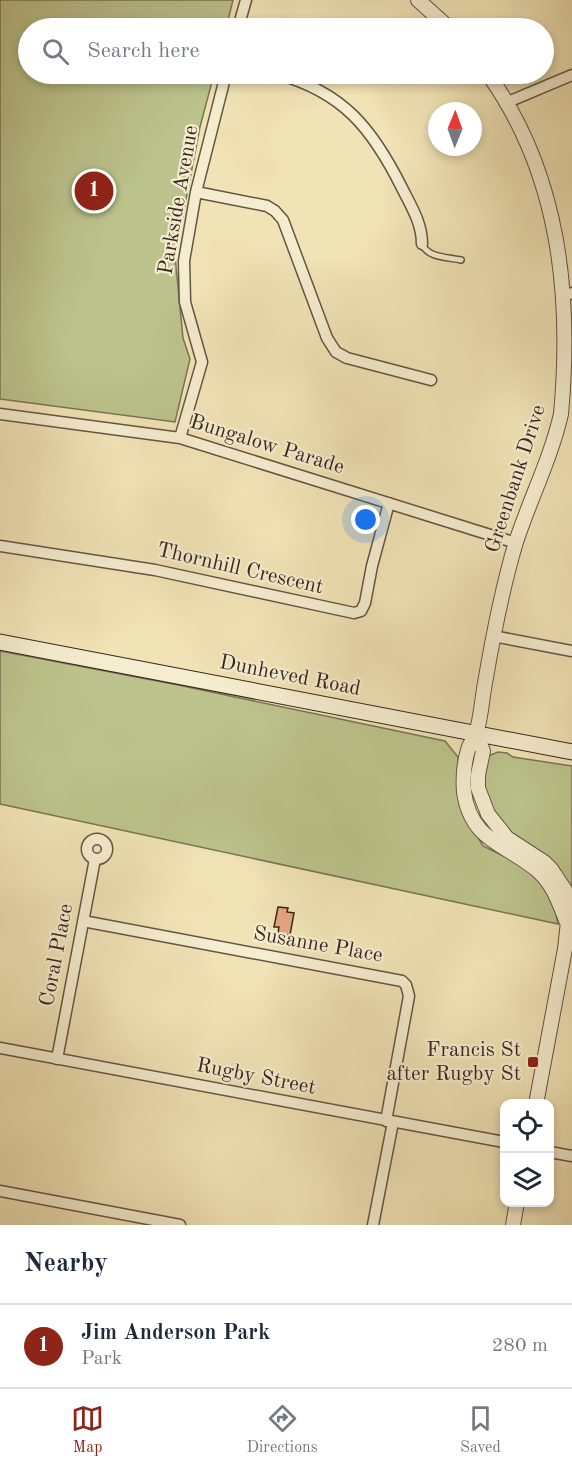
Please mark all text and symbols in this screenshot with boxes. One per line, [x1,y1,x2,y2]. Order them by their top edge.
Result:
search box [18,18,554,84]
icon: search [39,35,72,68]
text: Search here [87,40,200,62]
north arrow [428,102,482,156]
street label: Parkside Avenue [156,124,202,276]
pin: 1 [74,168,113,213]
street label: Greenbank Drive [482,402,550,556]
street label: Bungalow Parade [187,412,347,478]
your location [351,505,380,534]
street label: Thornhill Crescent [155,540,325,598]
street label: Dunheved Road [218,652,362,700]
street label: Coral Place [37,902,77,1008]
street label: Susanne Place [252,923,384,967]
place label: Francis St after Rugby St [386,1040,521,1085]
street label: Rugby Street [195,1055,317,1099]
marker: Francis St after Rugby St [526,1055,540,1069]
map controls [500,1099,554,1207]
button: locate [500,1099,554,1153]
button: layers [500,1153,554,1207]
text: Nearby [24,1251,108,1277]
text: Jim Anderson Park [81,1322,270,1344]
text: 1 [38,1336,49,1356]
text: 280 m [492,1336,548,1356]
text: Park [81,1349,122,1369]
tab: Map [71,1402,104,1458]
tab: Directions [247,1402,318,1458]
tab: Saved [460,1402,501,1458]

